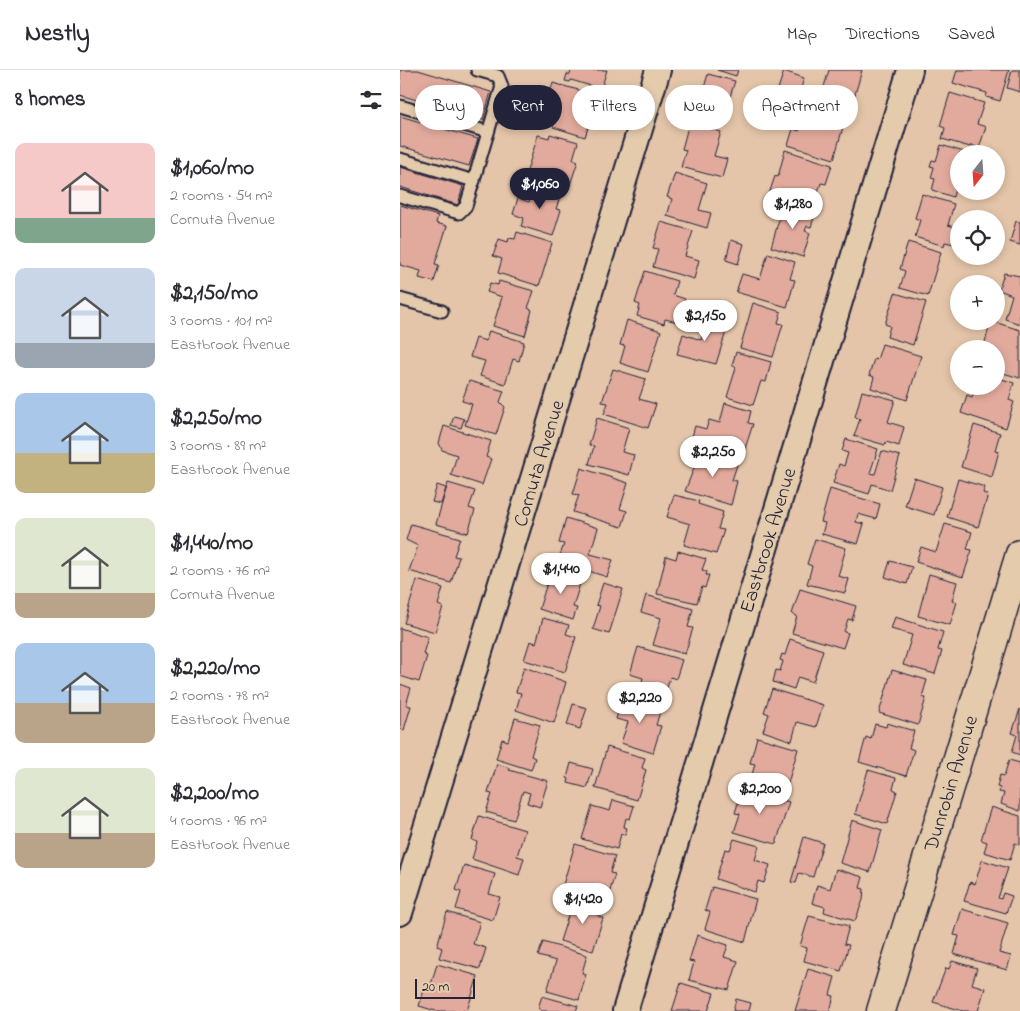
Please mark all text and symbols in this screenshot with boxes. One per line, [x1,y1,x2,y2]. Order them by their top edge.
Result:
text: Nestly [25,17,90,52]
text: Map [787,22,817,48]
text: Directions [845,22,920,48]
text: Saved [948,22,995,48]
text: 8 homes [15,85,85,115]
chip: Buy [415,85,483,130]
chip: Rent [493,85,562,130]
chip: Filters [572,85,655,130]
chip: New [665,85,733,130]
chip: Apartment [743,85,858,130]
icon: filters [357,86,385,114]
north arrow [950,145,1005,200]
map controls [950,145,1005,395]
text: $1,060/mo [170,154,254,184]
icon: home [55,163,115,223]
pin: $1,060 [499,168,581,210]
text: $1,060 [521,172,559,196]
text: 2 rooms · 54 m² [170,184,272,208]
pin: $1,280 [752,188,834,230]
text: $1,280 [774,192,812,216]
text: Cornuta Avenue [170,208,275,232]
button: locate [950,210,1005,265]
button: + [950,275,1005,330]
text: $2,150/mo [170,279,258,309]
icon: home [55,288,115,348]
pin: $2,150 [664,300,746,342]
text: $2,150 [684,304,726,328]
text: 3 rooms · 101 m² [170,309,272,333]
text: Eastbrook Avenue [170,333,290,357]
button: − [950,340,1005,395]
street label: Cornuta Avenue [507,397,573,531]
text: $2,250/mo [170,404,262,434]
icon: home [55,413,115,473]
text: 3 rooms · 89 m² [170,434,266,458]
pin: $2,250 [672,436,754,478]
text: $2,250 [691,440,735,464]
text: Eastbrook Avenue [170,458,290,482]
street label: Eastbrook Avenue [734,465,805,617]
text: $1,440/mo [170,529,253,559]
icon: home [55,538,115,598]
pin: $1,440 [520,552,602,595]
text: $1,440 [542,557,580,581]
text: 2 rooms · 76 m² [170,559,270,583]
text: Cornuta Avenue [170,583,275,607]
text: $2,220/mo [170,654,260,684]
icon: home [55,663,115,723]
pin: $2,220 [599,682,681,724]
text: 2 rooms · 78 m² [170,684,269,708]
text: $2,220 [618,686,662,710]
text: Eastbrook Avenue [170,708,290,732]
street label: Dunrobin Avenue [918,712,987,856]
pin: $2,200 [719,772,801,815]
text: $2,200 [739,777,781,801]
text: $2,200/mo [170,779,259,809]
icon: home [55,788,115,848]
text: 4 rooms · 96 m² [170,809,267,833]
text: Eastbrook Avenue [170,833,290,857]
pin: $1,420 [542,882,624,925]
text: $1,420 [564,887,602,911]
scale bar [415,976,475,999]
text: 20 m [422,977,449,998]

